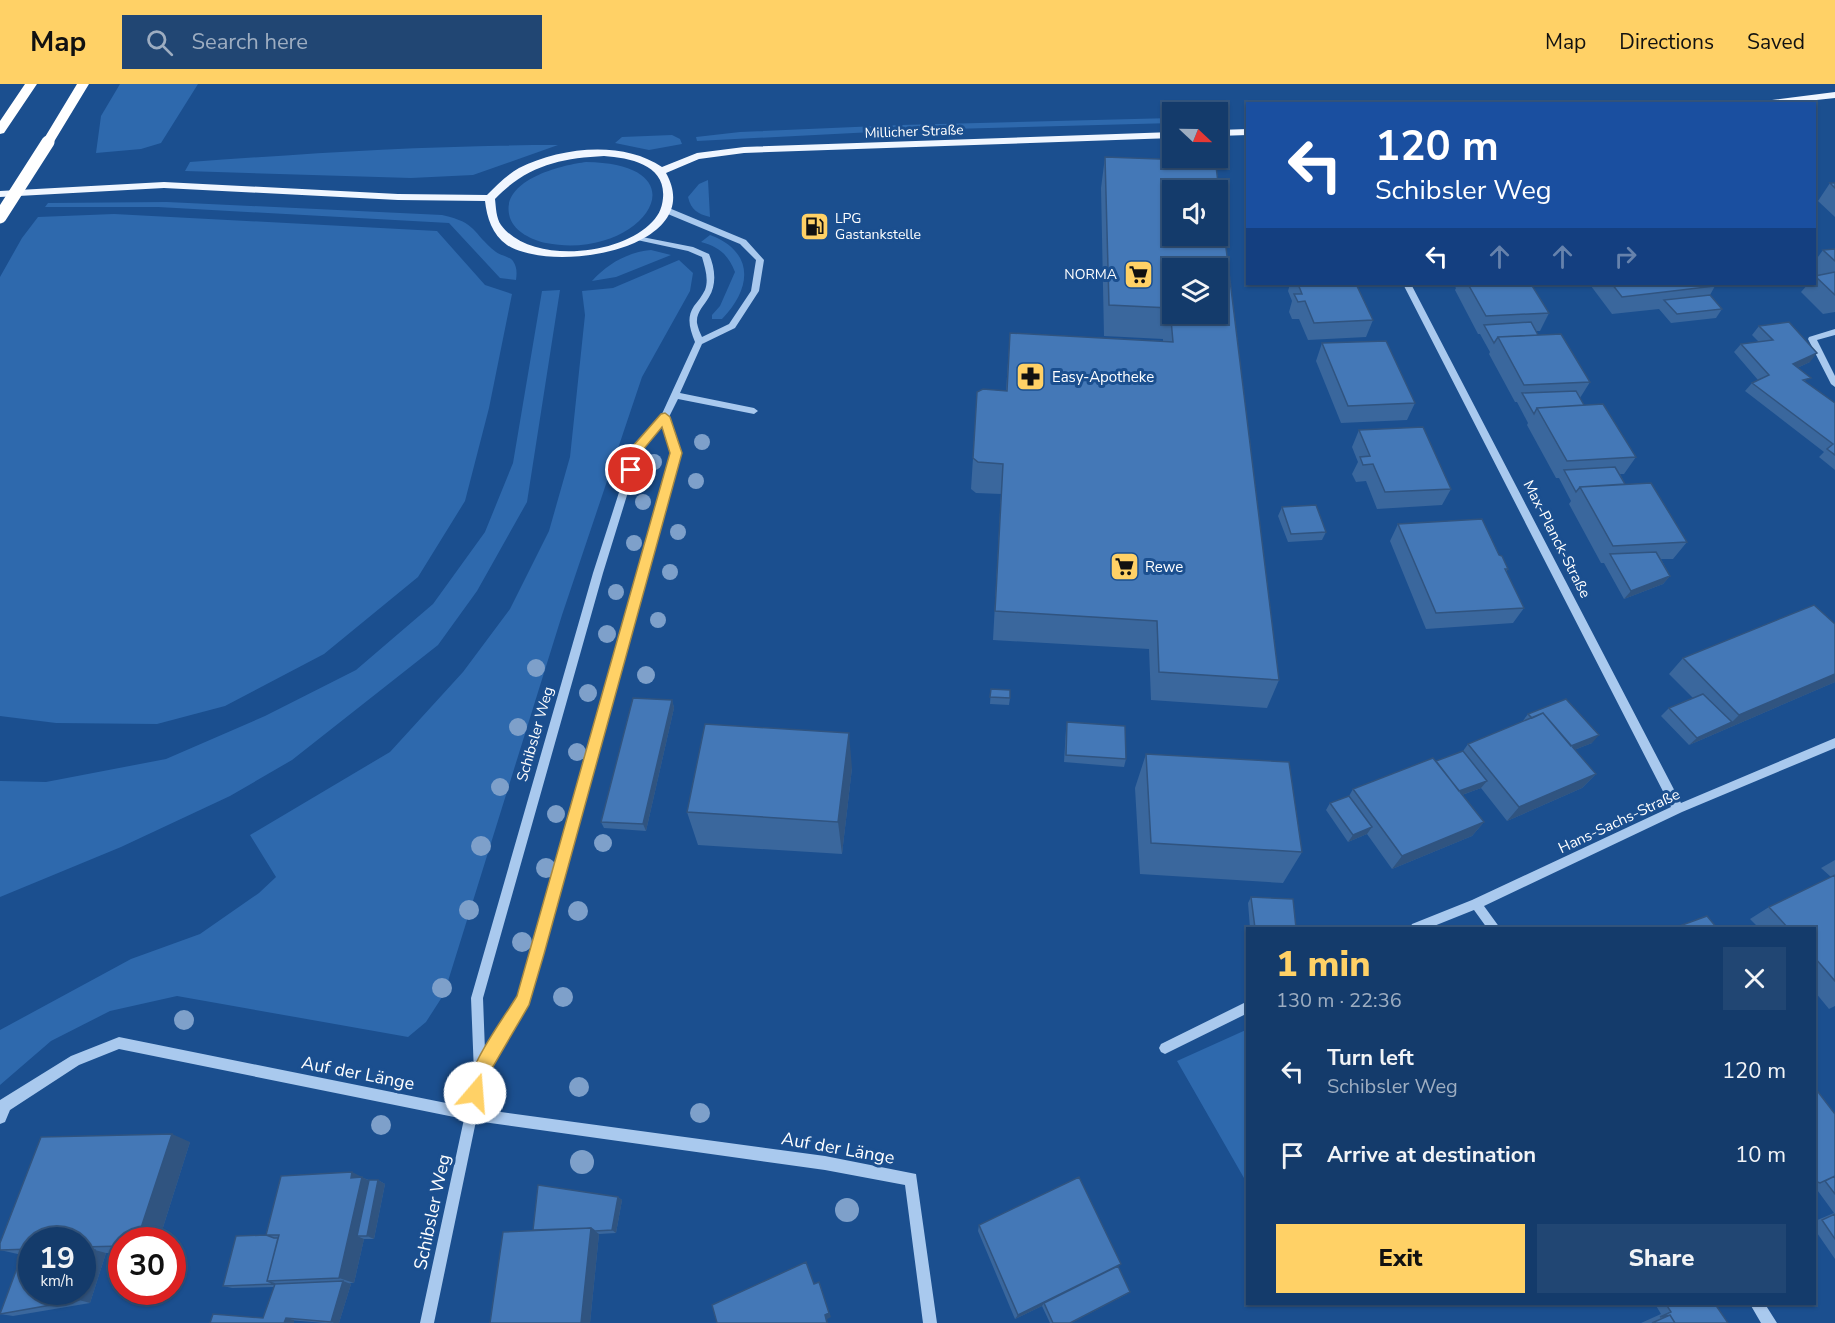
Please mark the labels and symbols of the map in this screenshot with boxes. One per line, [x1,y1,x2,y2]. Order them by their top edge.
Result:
north arrow [1162,102,1228,168]
street label: Millicher Straße [864,120,964,143]
place label: LPG Gastankstelle [835,209,921,244]
fuel station icon: LPG Gastankstelle [798,210,830,242]
supermarket icon: NORMA [1122,258,1154,290]
place label: NORMA [1064,265,1117,284]
pharmacy icon: Easy-Apotheke [1015,361,1047,393]
place label: Easy-Apotheke [1052,367,1154,387]
pin [605,444,656,495]
street label: Max-Planck-Straße [1519,477,1595,601]
supermarket icon: Rewe [1108,551,1140,583]
place label: Rewe [1145,557,1183,577]
street label: Schibsler Weg [512,684,558,784]
street label: Hans-Sachs-Straße [1555,784,1683,858]
street label: Auf der Länge [299,1050,417,1096]
position arrow [443,1061,507,1125]
street label: Auf der Länge [779,1126,897,1170]
street label: Schibsler Weg [408,1152,456,1272]
speed limit sign: 30 [108,1227,186,1305]

